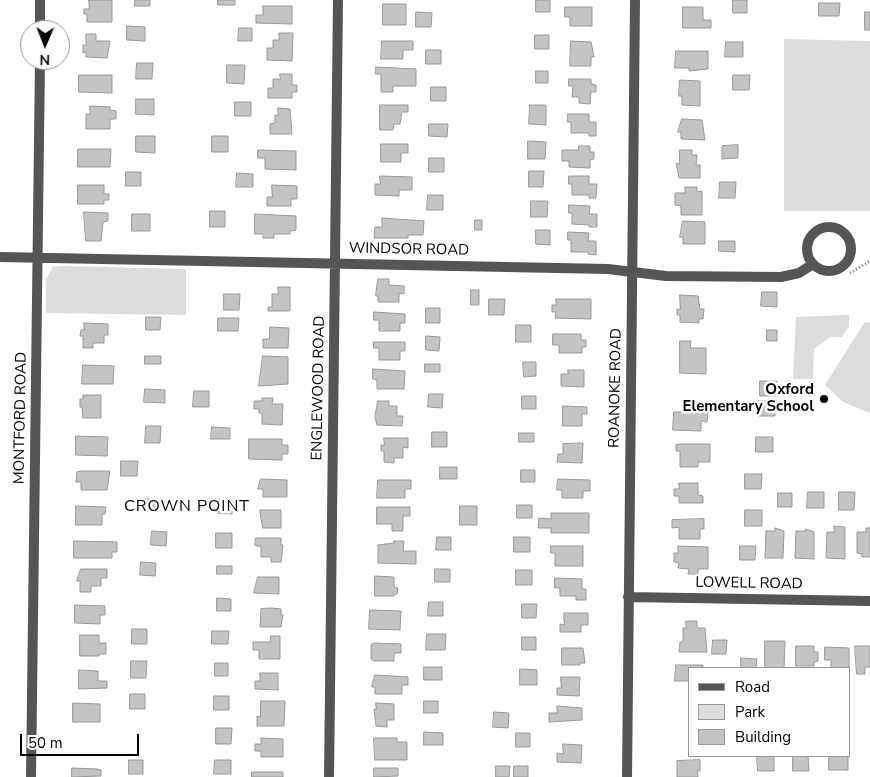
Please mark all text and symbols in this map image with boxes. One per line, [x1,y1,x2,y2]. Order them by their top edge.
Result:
north arrow [20,20,70,70]
text: N [39,50,50,69]
street label: WINDSOR ROAD [349,240,469,260]
street label: ENGLEWOOD ROAD [309,315,329,461]
street label: ROANOKE ROAD [606,328,626,448]
street label: MONTFORD ROAD [11,352,31,484]
place label: Oxford Elementary School [683,381,814,416]
marker: Oxford Elementary School [818,393,830,405]
district label: CROWN POINT [123,497,251,517]
street label: LOWELL ROAD [695,574,803,594]
legend [688,667,850,757]
text: Road [735,677,770,697]
text: Park [735,702,765,722]
scale bar [22,724,141,756]
text: Building [735,727,791,747]
text: 50 m [28,733,63,753]

